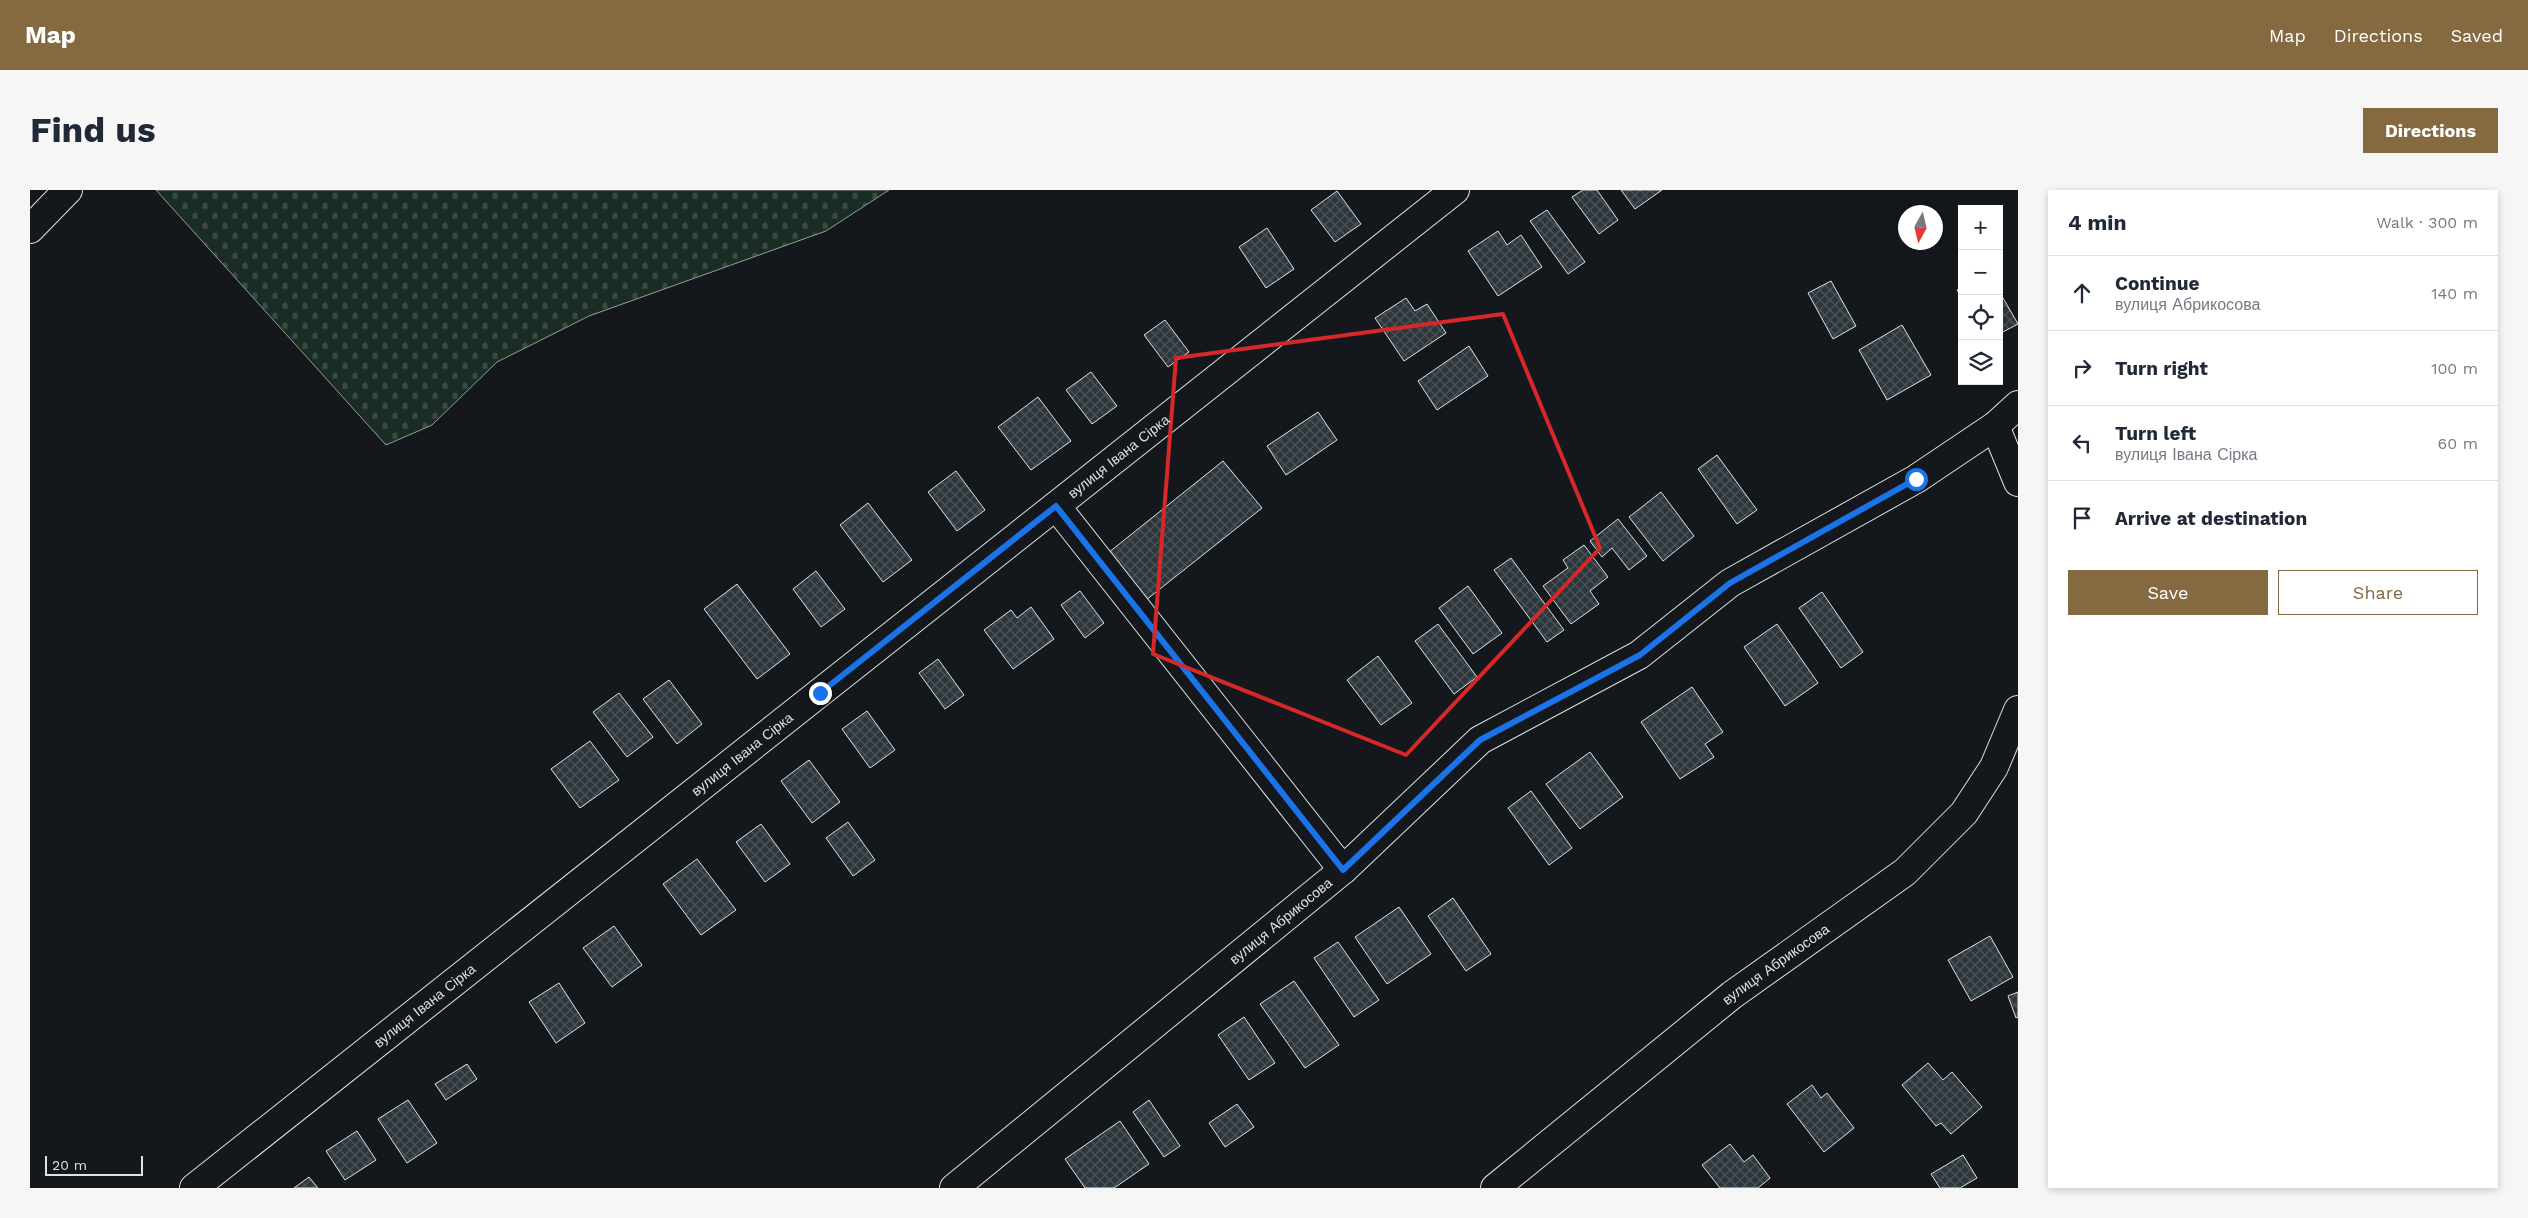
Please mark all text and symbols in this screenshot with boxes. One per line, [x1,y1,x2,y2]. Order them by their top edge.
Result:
text: Map [25,21,76,49]
text: Map [2269,25,2306,46]
text: Directions [2334,25,2423,46]
text: Saved [2451,25,2503,46]
button: Directions [2363,108,2498,153]
text: Find us [30,109,156,151]
north arrow [1898,205,1943,250]
map controls [1958,205,2003,385]
button: + [1958,205,2003,250]
text: 4 min [2068,210,2126,235]
text: Walk · 300 m [2376,213,2478,232]
button: − [1958,250,2003,295]
text: Continue [2115,272,2199,295]
icon: ahead [2068,279,2096,307]
text: 140 m [2431,284,2478,303]
button: locate [1958,295,2003,340]
text: вулиця Абрикосова [2115,295,2260,314]
button: layers [1958,340,2003,385]
icon: right [2068,354,2096,382]
text: Turn right [2115,357,2208,380]
text: 100 m [2431,359,2478,378]
street label: вулиця Івана Сірка [1065,411,1173,501]
text: Turn left [2115,422,2196,445]
icon: left [2068,429,2096,457]
text: 60 m [2438,434,2478,453]
text: вулиця Івана Сірка [2115,445,2257,464]
route start [1905,468,1928,491]
icon: arrive [2068,504,2096,532]
text: Arrive at destination [2115,507,2307,530]
button: Save [2068,570,2268,615]
button: Share [2278,570,2478,615]
route end [809,682,832,705]
street label: вулиця Івана Сірка [688,709,796,799]
street label: вулиця Абрикосова [1226,874,1335,967]
street label: вулиця Абрикосова [1719,921,1832,1008]
street label: вулиця Івана Сірка [371,960,479,1051]
scale bar [45,1153,142,1176]
text: 20 m [52,1157,87,1173]

